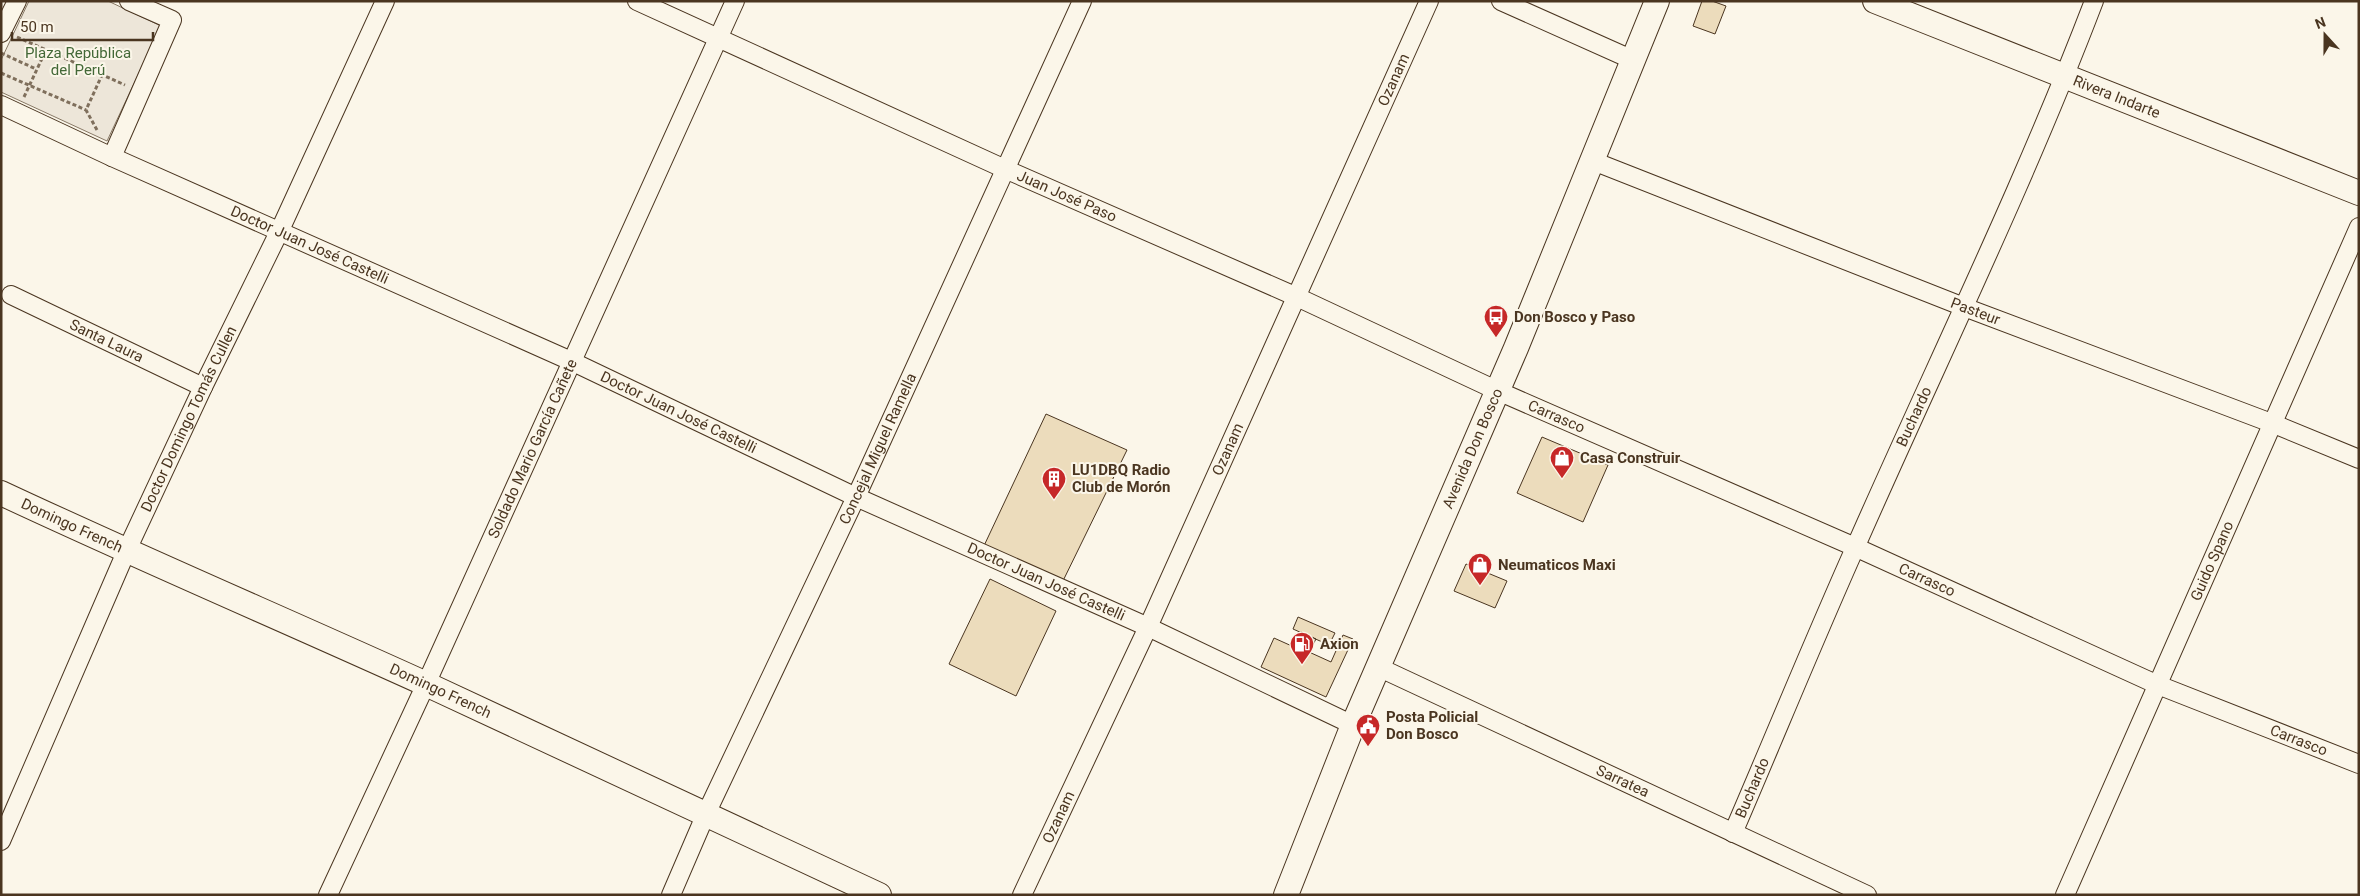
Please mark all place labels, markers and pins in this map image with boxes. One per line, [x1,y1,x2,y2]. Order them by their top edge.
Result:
bus stop icon: Don Bosco y Paso [1483,304,1509,338]
place label: Don Bosco y Paso [1514,308,1635,326]
shop icon: Casa Construir [1549,445,1575,479]
place label: Casa Construir [1580,449,1681,467]
place label: LU1DBQ Radio Club de Morón [1072,461,1170,496]
building icon: LU1DBQ Radio Club de Morón [1041,466,1067,500]
shop icon: Neumaticos Maxi [1467,552,1493,586]
place label: Neumaticos Maxi [1498,556,1616,574]
fuel station icon: Axion [1289,631,1315,665]
place label: Axion [1320,635,1359,653]
place label: Posta Policial Don Bosco [1386,708,1478,743]
public building icon: Posta Policial Don Bosco [1355,713,1381,747]

